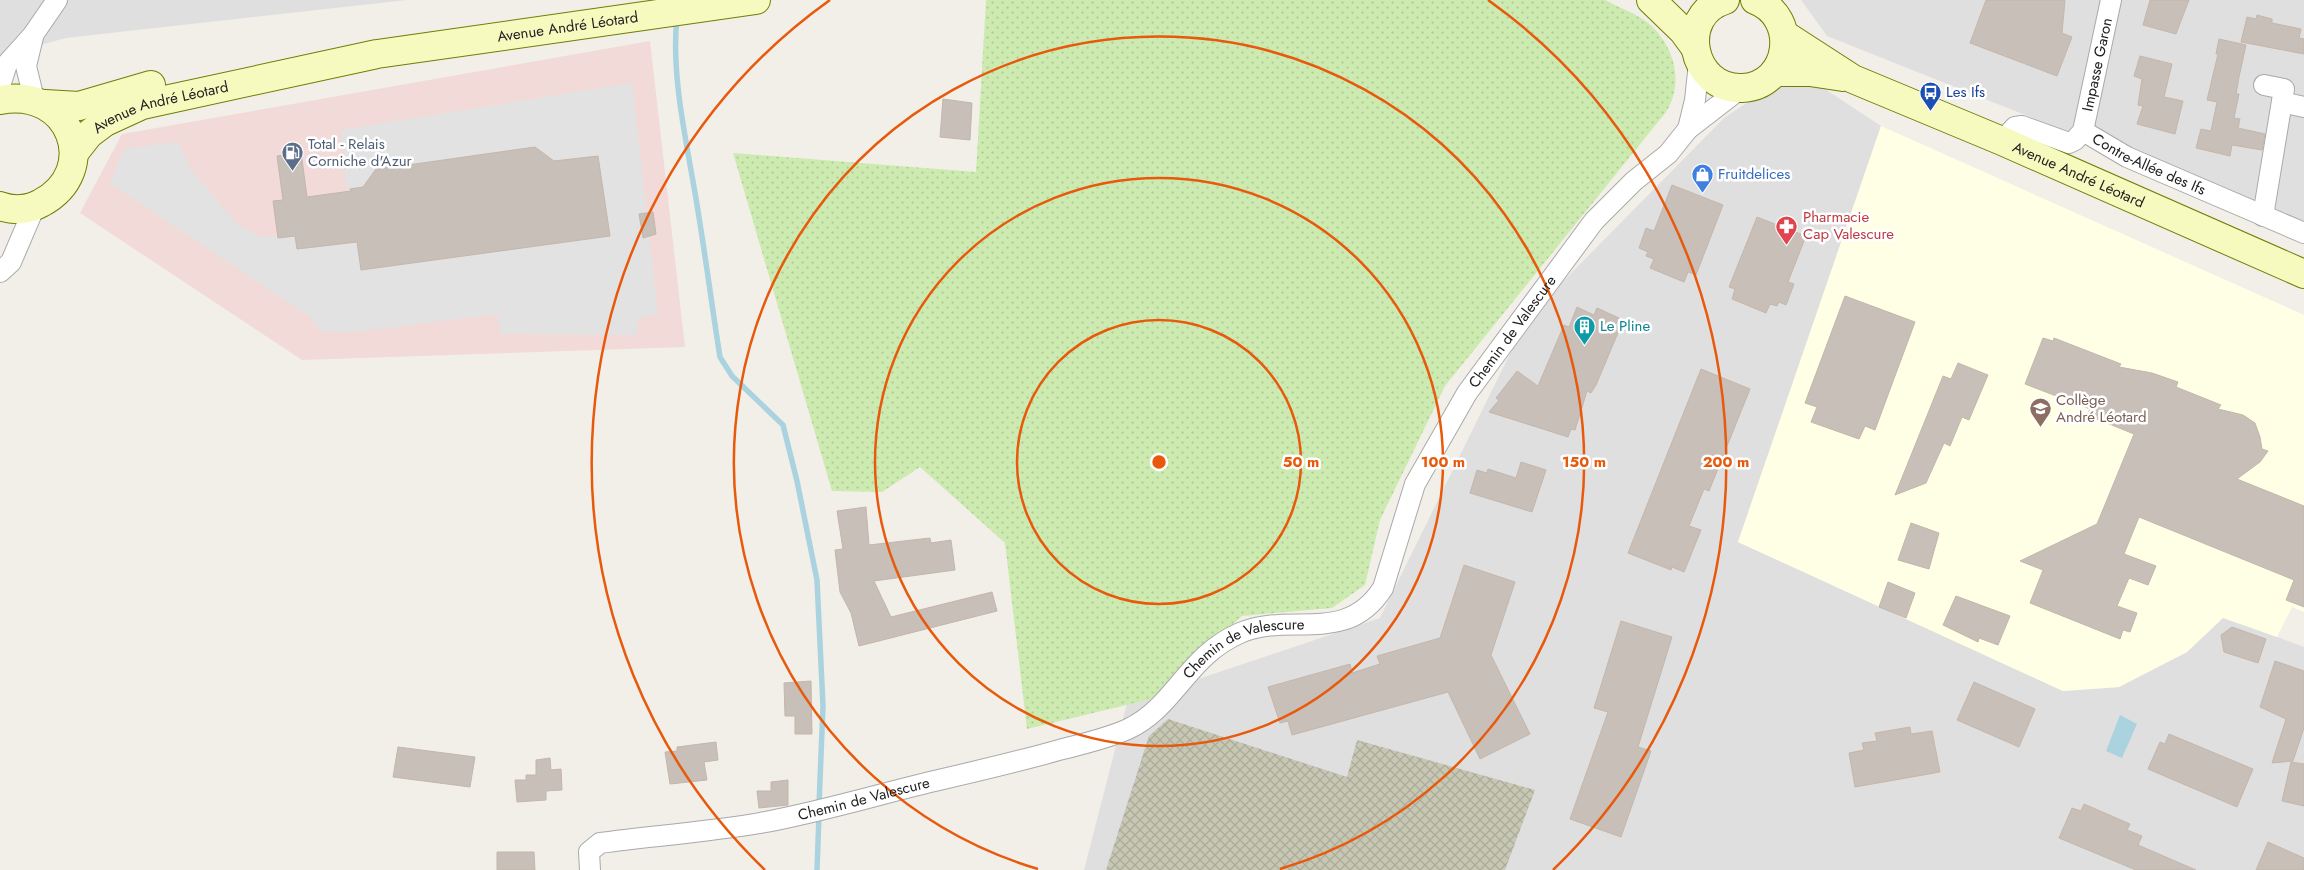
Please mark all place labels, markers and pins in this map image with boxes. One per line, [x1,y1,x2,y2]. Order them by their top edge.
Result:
bus stop icon: Les Ifs [1918,80,1942,111]
place label: Les Ifs [1946,81,1985,103]
place label: Total - Relais Corniche d'Azur [308,133,413,172]
fuel station icon: Total - Relais Corniche d'Azur [280,141,304,172]
shop icon: Fruitdelices [1690,162,1714,193]
place label: Fruitdelices [1718,163,1790,185]
place label: Pharmacie Cap Valescure [1803,206,1894,245]
pharmacy icon: Pharmacie Cap Valescure [1775,214,1799,245]
building icon: Le Pline [1572,314,1596,345]
place label: Le Pline [1600,315,1650,337]
place label: Collège André Léotard [2056,389,2147,428]
school or university icon: Collège André Léotard [2028,397,2052,428]
centre of rings [1150,453,1168,471]

